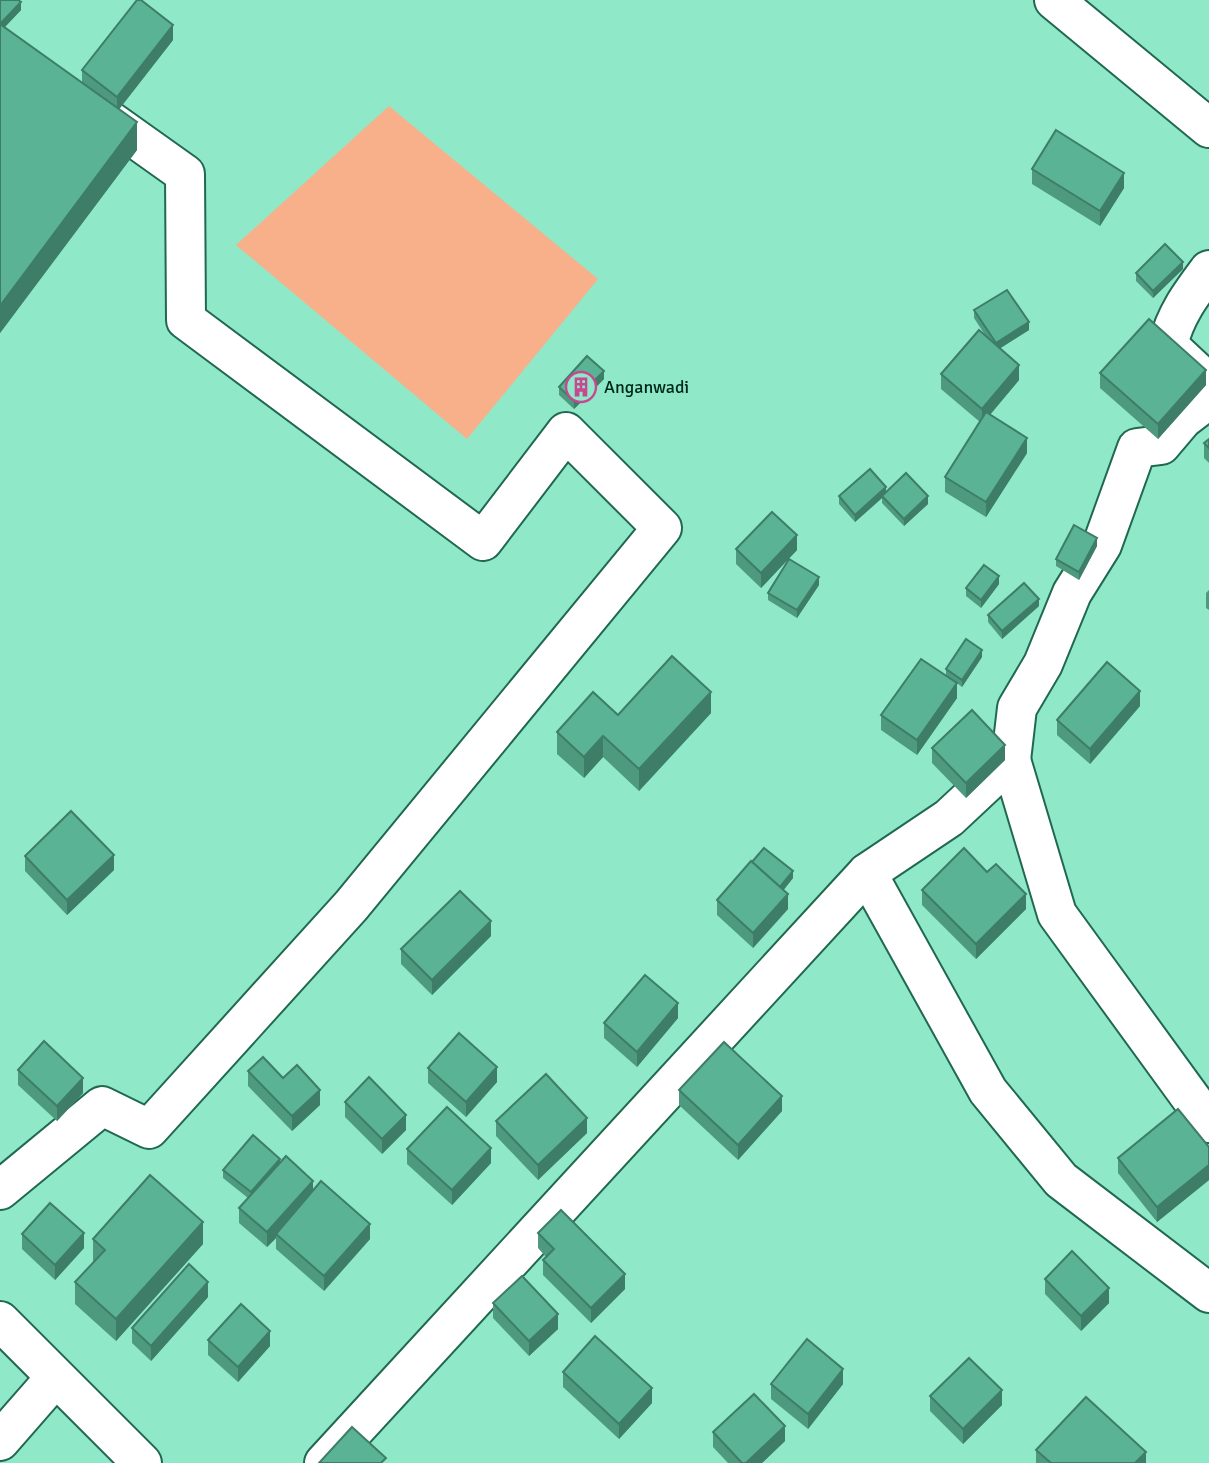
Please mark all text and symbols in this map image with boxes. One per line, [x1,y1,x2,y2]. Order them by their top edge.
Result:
building icon: Anganwadi [564,370,598,404]
place label: Anganwadi [604,376,689,398]

